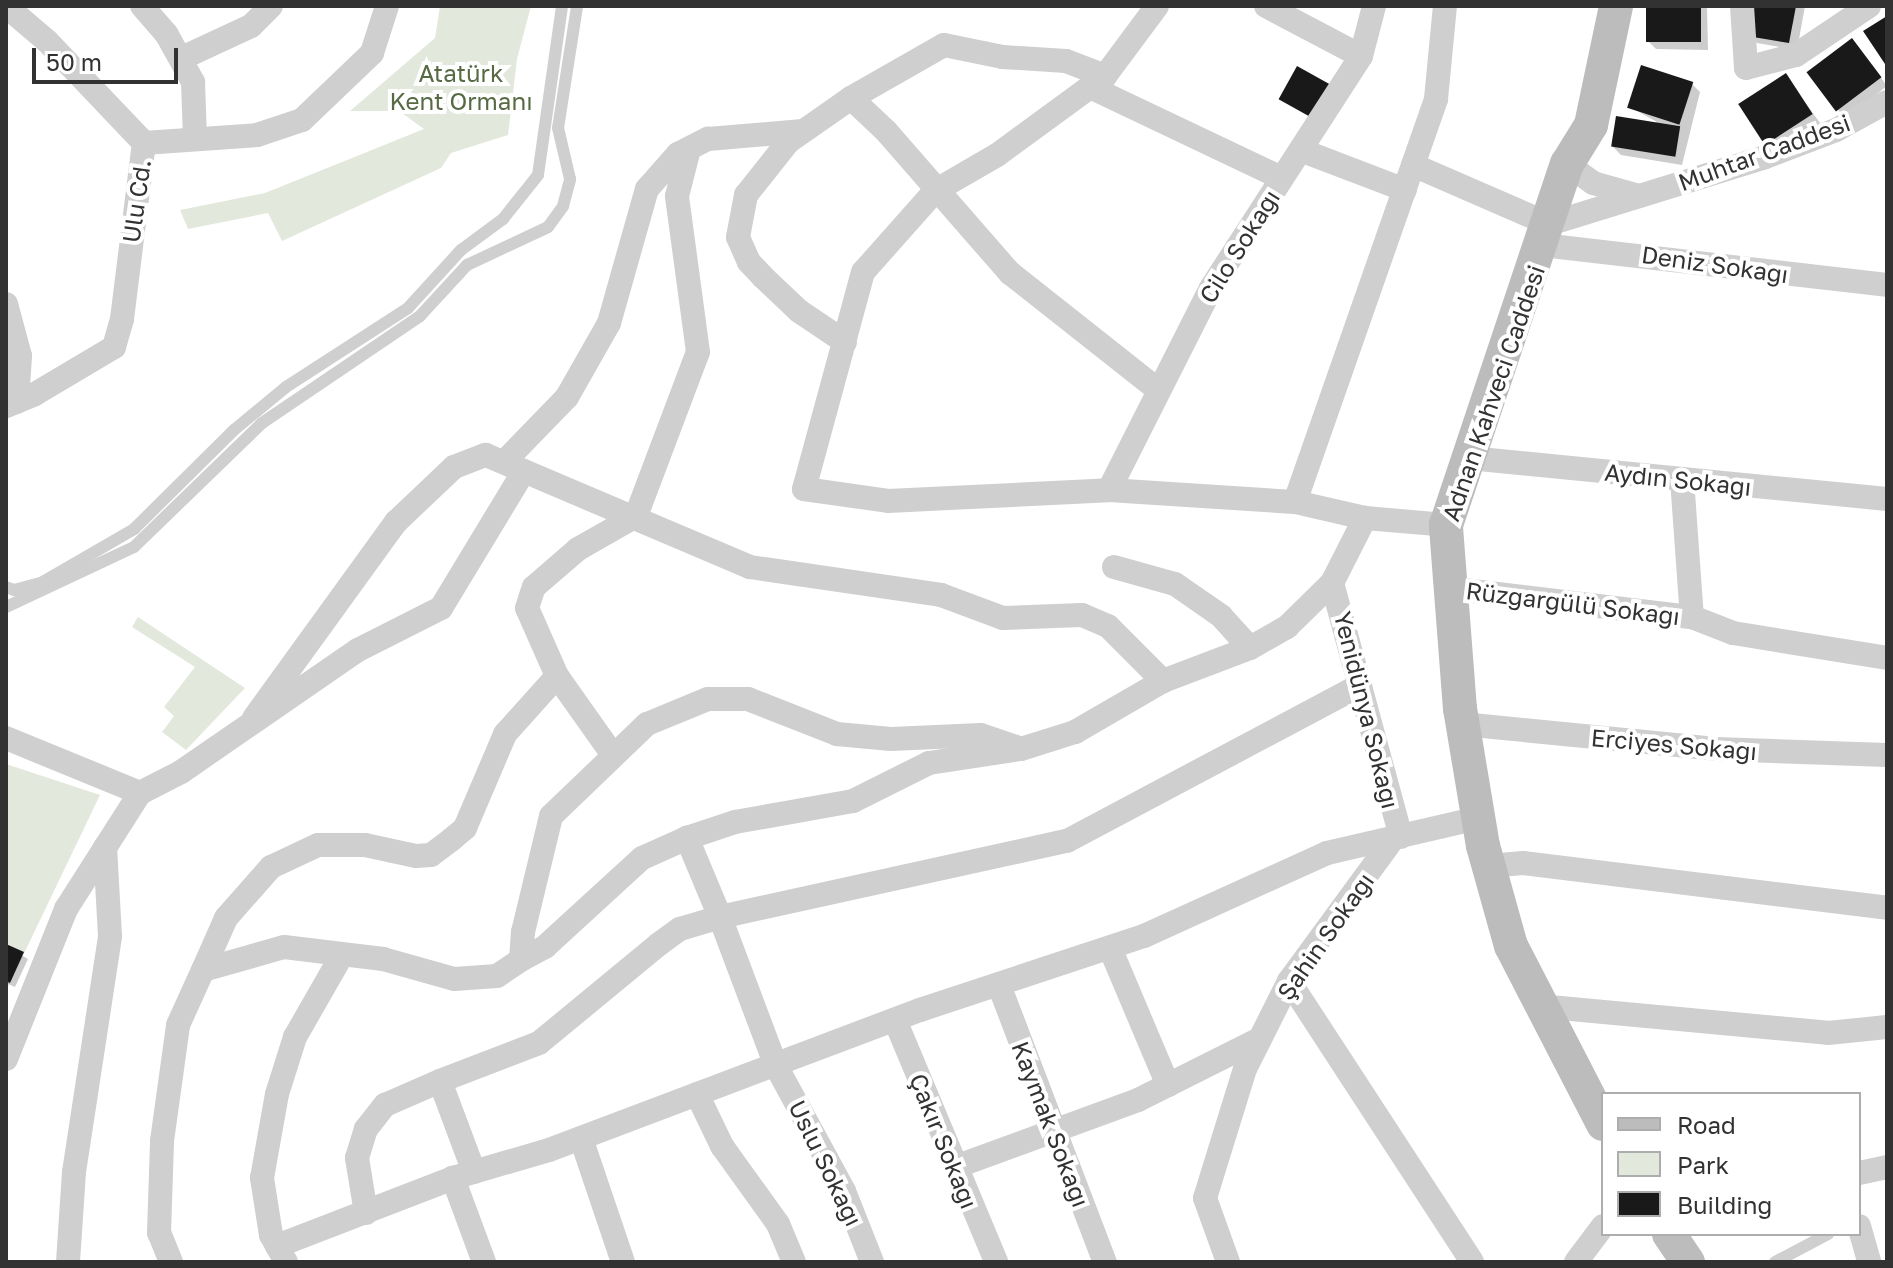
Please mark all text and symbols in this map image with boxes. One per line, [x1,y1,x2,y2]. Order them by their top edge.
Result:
scale bar [36,32,182,82]
text: 50 m [46,47,102,76]
park label: Atatürk Kent Ormanı [389,59,533,115]
street label: Muhtar Caddesi [1674,108,1854,196]
street label: Ulu Cd. [116,157,156,245]
street label: Cilo Sokağı [1193,184,1285,308]
street label: Deniz Sokağı [1640,239,1790,289]
street label: Adnan Kahveci Caddesi [1436,261,1550,525]
street label: Aydın Sokağı [1603,457,1753,501]
street label: Rüzgargülü Sokağı [1464,576,1682,630]
street label: Yenidünya Sokağı [1329,608,1405,812]
street label: Erciyes Sokağı [1590,722,1758,766]
street label: Şahin Sokağı [1271,867,1379,1005]
street label: Kaymak Sokağı [1006,1037,1096,1211]
street label: Çakır Sokağı [904,1069,984,1213]
legend [1601,1092,1861,1236]
street label: Uslu Sokağı [783,1095,869,1231]
text: Road [1677,1110,1736,1139]
text: Park [1677,1150,1729,1179]
text: Building [1677,1190,1772,1219]

